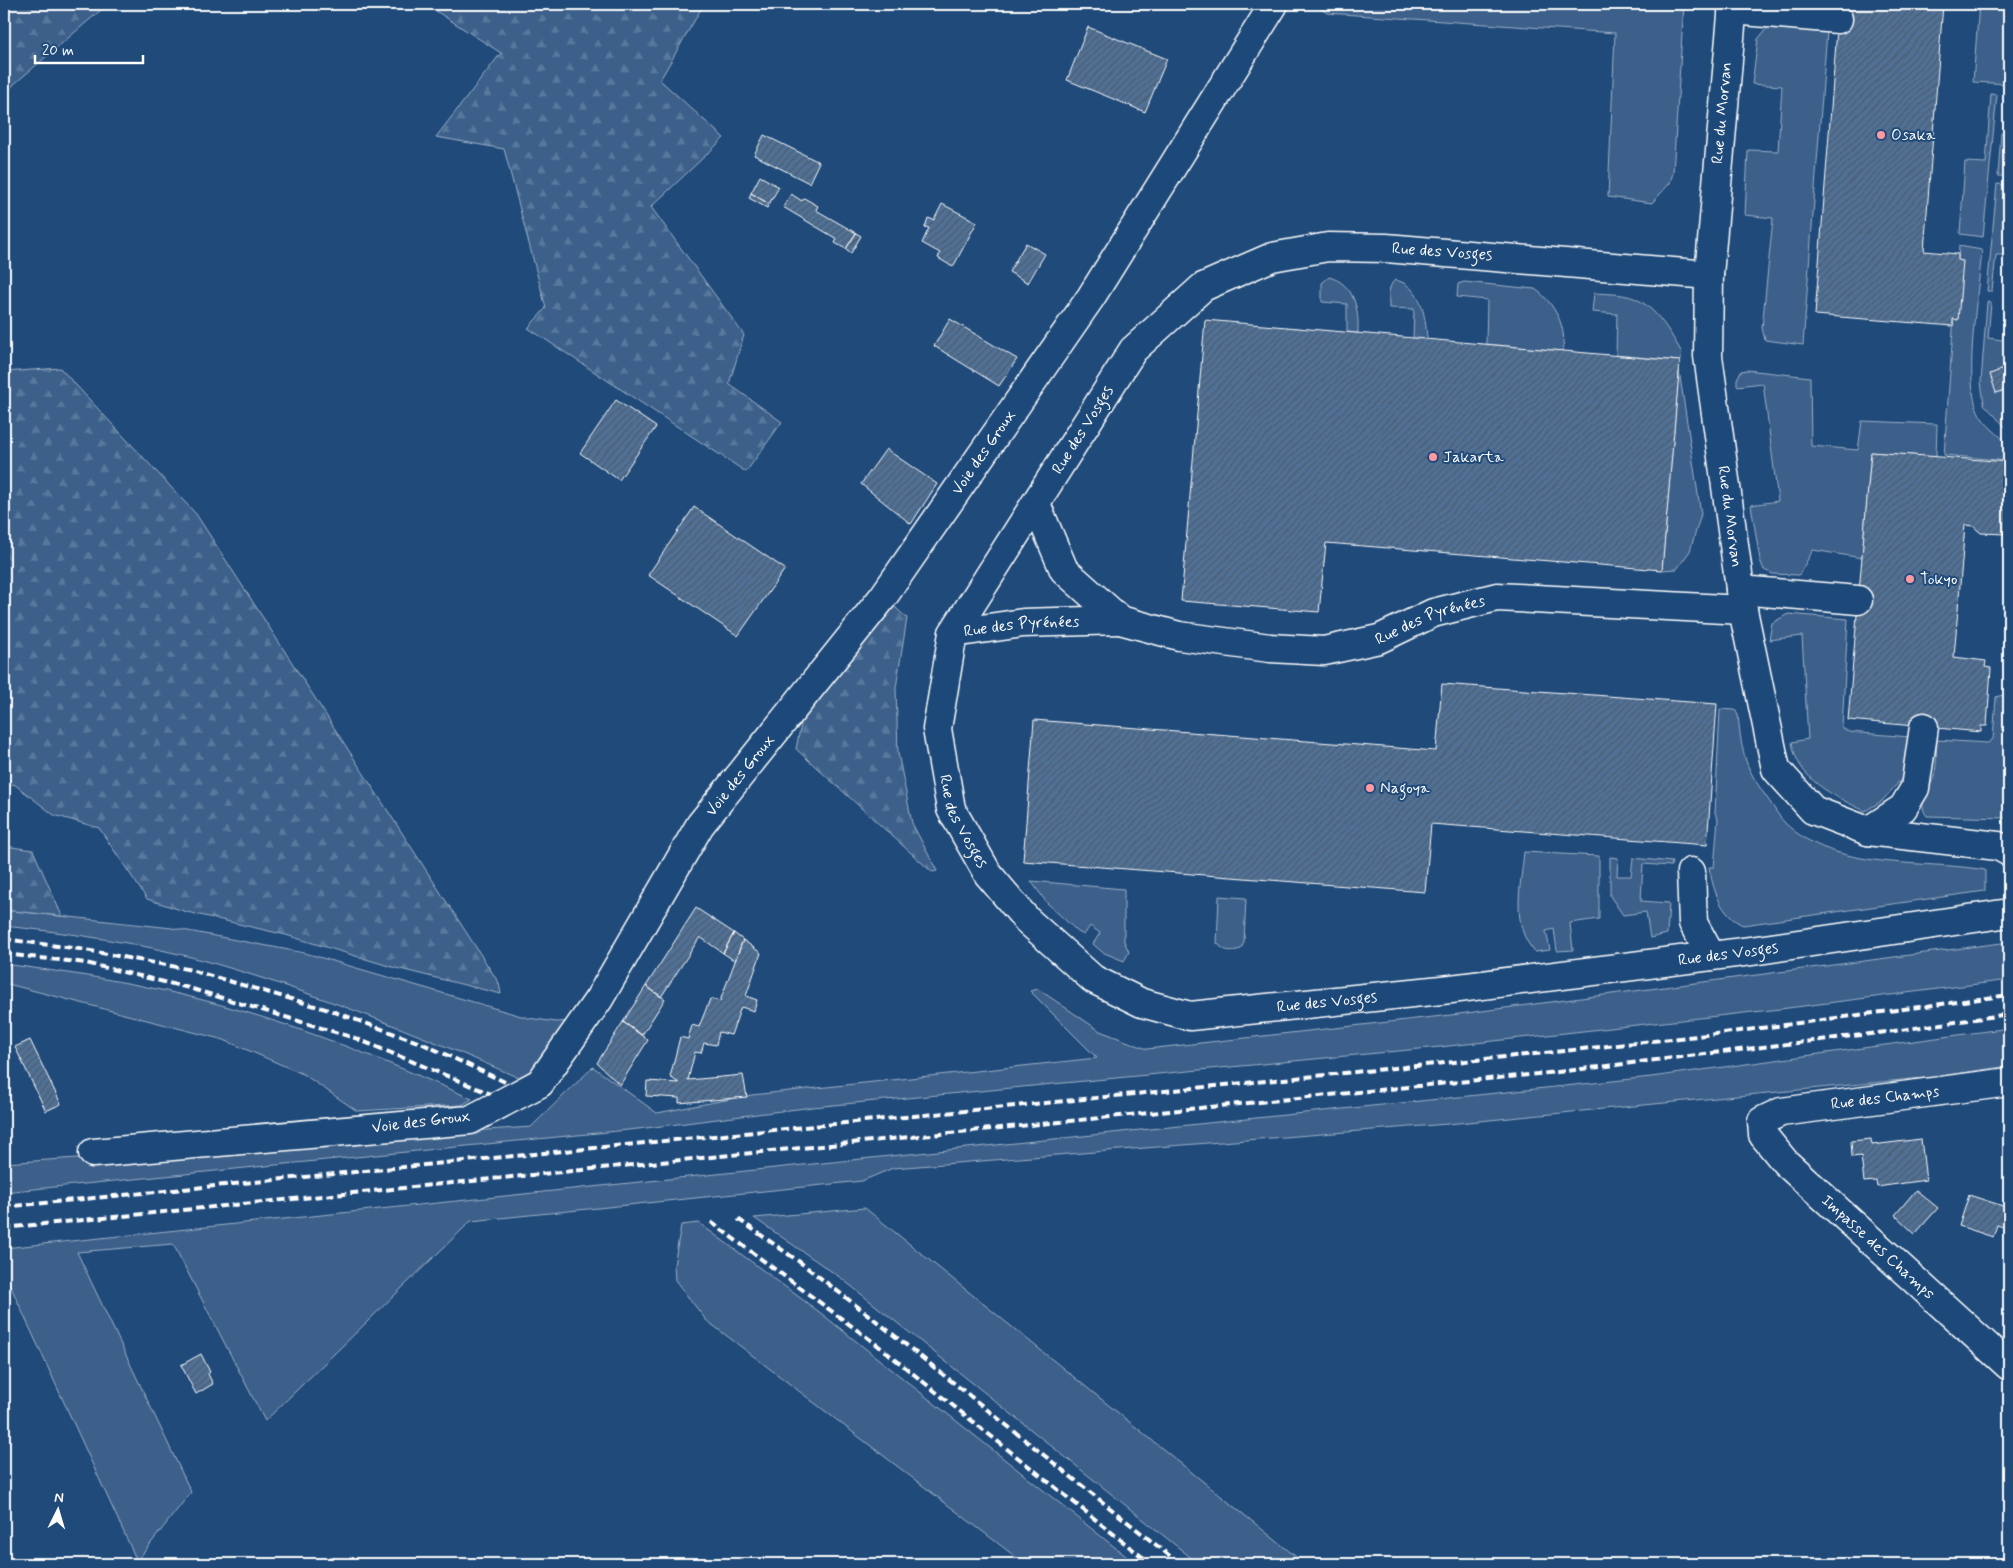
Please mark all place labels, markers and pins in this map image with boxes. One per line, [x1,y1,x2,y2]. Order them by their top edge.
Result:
place label: Osaka [1891,125,1936,146]
marker: Osaka [1875,129,1887,141]
place label: Jakarta [1443,447,1504,468]
marker: Jakarta [1427,451,1439,463]
place label: Tokyo [1920,569,1957,590]
marker: Tokyo [1904,573,1916,585]
place label: Nagoya [1380,778,1430,800]
marker: Nagoya [1364,782,1376,794]

